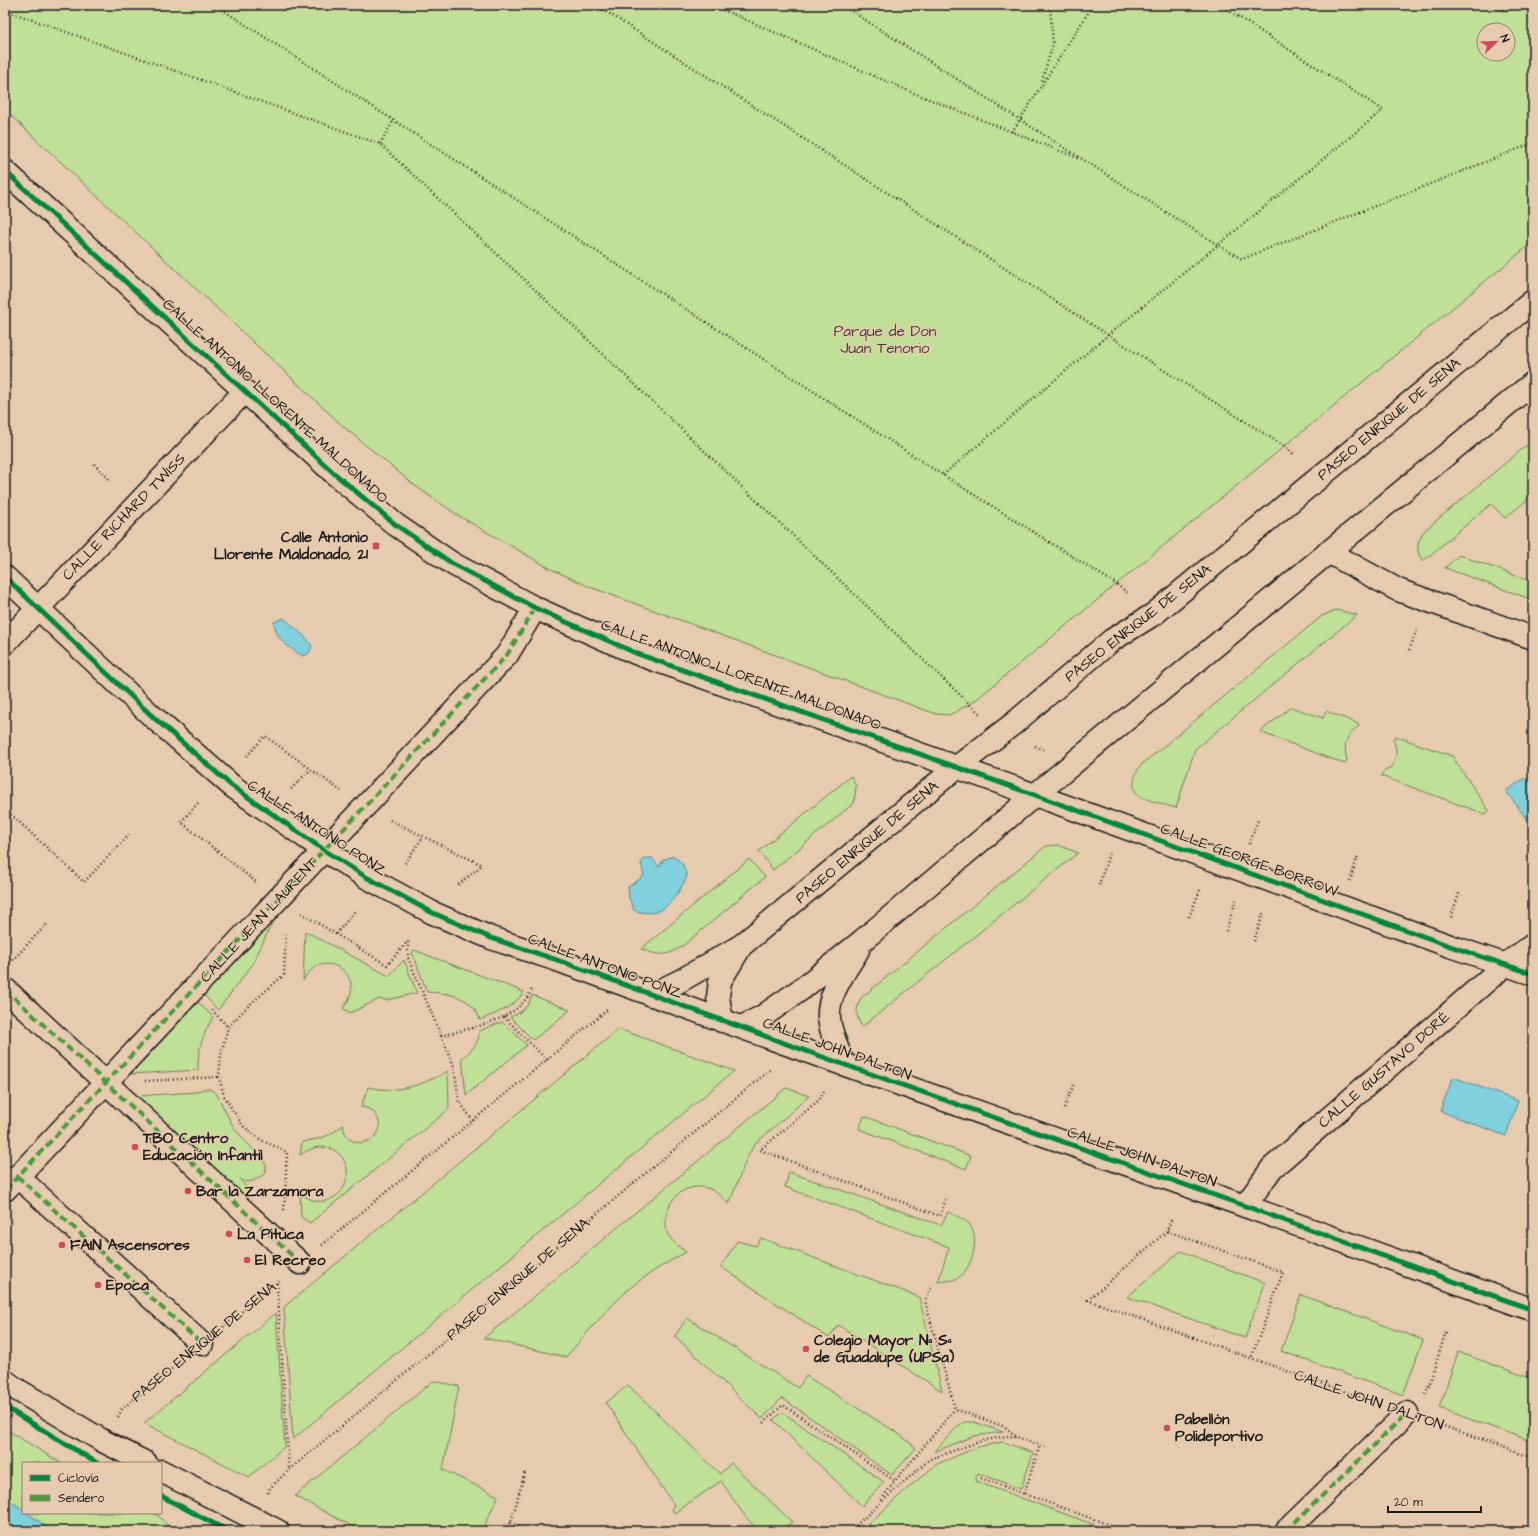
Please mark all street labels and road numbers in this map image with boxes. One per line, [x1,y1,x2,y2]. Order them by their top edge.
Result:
street label: CALLE ANTONIO LLORENTE MALDONADO [158,294,392,508]
street label: PASEO ENRIQUE DE SENA [1313,352,1465,485]
street label: CALLE RICHARD TWISS [58,448,191,585]
street label: PASEO ENRIQUE DE SENA [1060,559,1216,687]
street label: CALLE ANTONIO LLORENTE MALDONADO [598,614,884,736]
street label: CALLE ANTONIO PONZ [243,775,391,881]
street label: PASEO ENRIQUE DE SENA [791,775,943,908]
street label: CALLE GEORGE BORROW [1157,818,1341,902]
street label: CALLE JEAN LAURENT [195,852,323,987]
street label: CALLE ANTONIO PONZ [525,928,685,1004]
street label: CALLE GUSTAVO DORÉ [1314,1007,1454,1133]
street label: CALLE JOHN DALTON [760,1012,914,1086]
street label: CALLE JOHN DALTON [1064,1122,1220,1192]
street label: PASEO ENRIQUE DE SENA [442,1212,594,1345]
street label: PASEO ENRIQUE DE SENA [127,1277,281,1407]
street label: CALLE JOHN DALTON [1291,1365,1447,1435]

